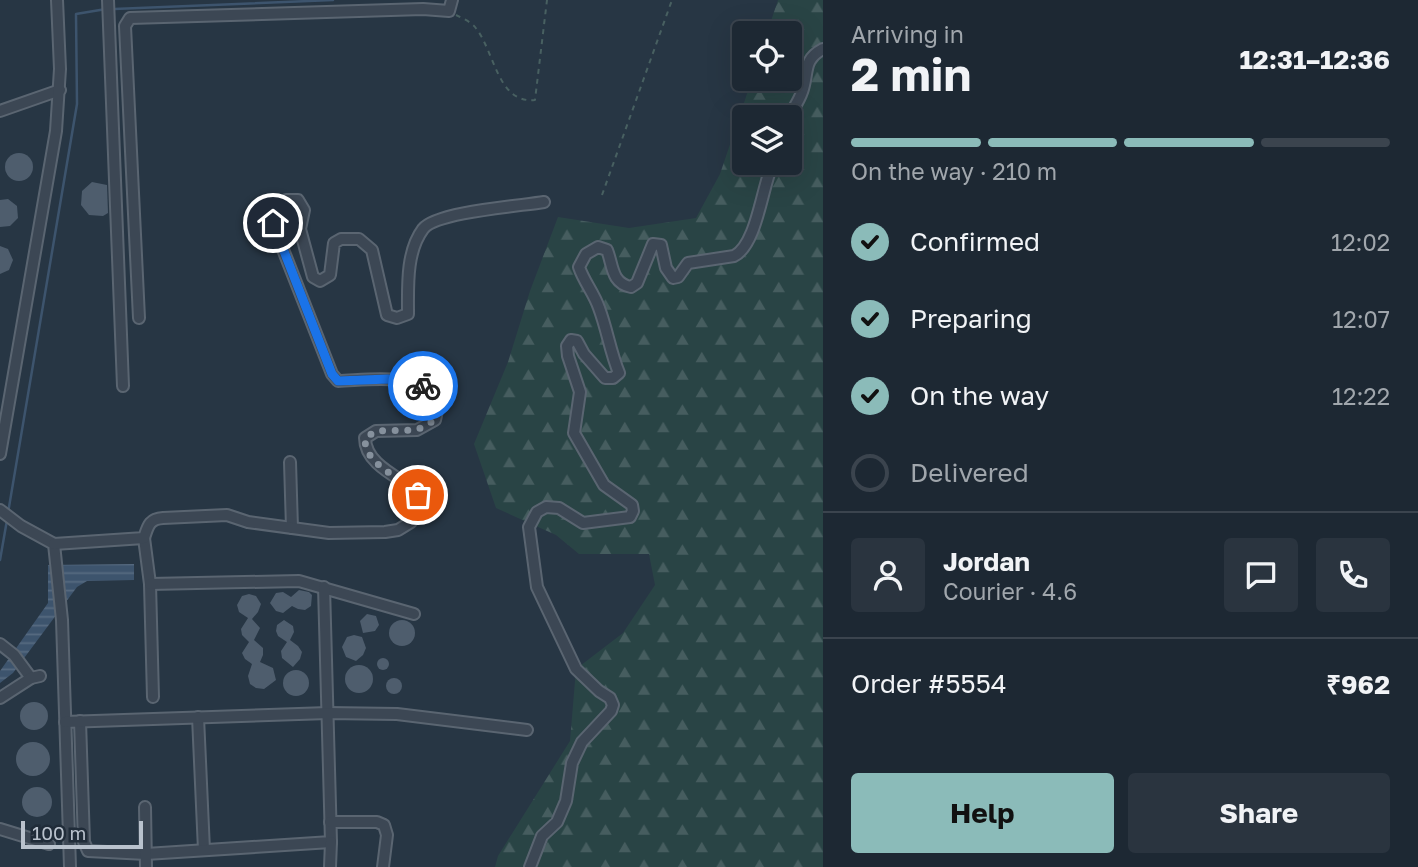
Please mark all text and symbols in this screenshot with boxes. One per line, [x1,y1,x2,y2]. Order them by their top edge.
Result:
text: Arriving in [851,20,964,48]
map controls [732,21,802,175]
button: locate [732,21,802,91]
text: 12:31–12:36 [1239,44,1390,75]
text: 2 min [851,46,971,101]
button: layers [732,105,802,175]
text: On the way · 210 m [851,157,1057,185]
pin [243,193,303,253]
icon: home [254,204,292,242]
icon: check [851,223,889,261]
text: Confirmed [910,226,1040,257]
text: 12:02 [1331,228,1390,256]
icon: check [851,300,889,338]
text: Preparing [910,303,1032,334]
text: 12:07 [1332,305,1390,333]
courier [388,351,458,421]
icon: bike [404,367,442,405]
icon: check [851,377,889,415]
text: On the way [910,380,1049,411]
text: 12:22 [1332,382,1390,410]
text: Delivered [910,457,1029,488]
pin [388,465,448,525]
icon: bag [399,476,437,514]
button: person [851,538,925,612]
button: chat [1224,538,1298,612]
button: phone [1316,538,1390,612]
text: Jordan [943,546,1030,577]
text: Courier · 4.6 [943,577,1077,605]
text: Order #5554 [851,668,1007,699]
text: ₹962 [1326,669,1390,700]
button: Help [851,773,1114,853]
button: Share [1128,773,1390,853]
scale bar [21,818,144,850]
text: 100 m [32,821,86,844]

